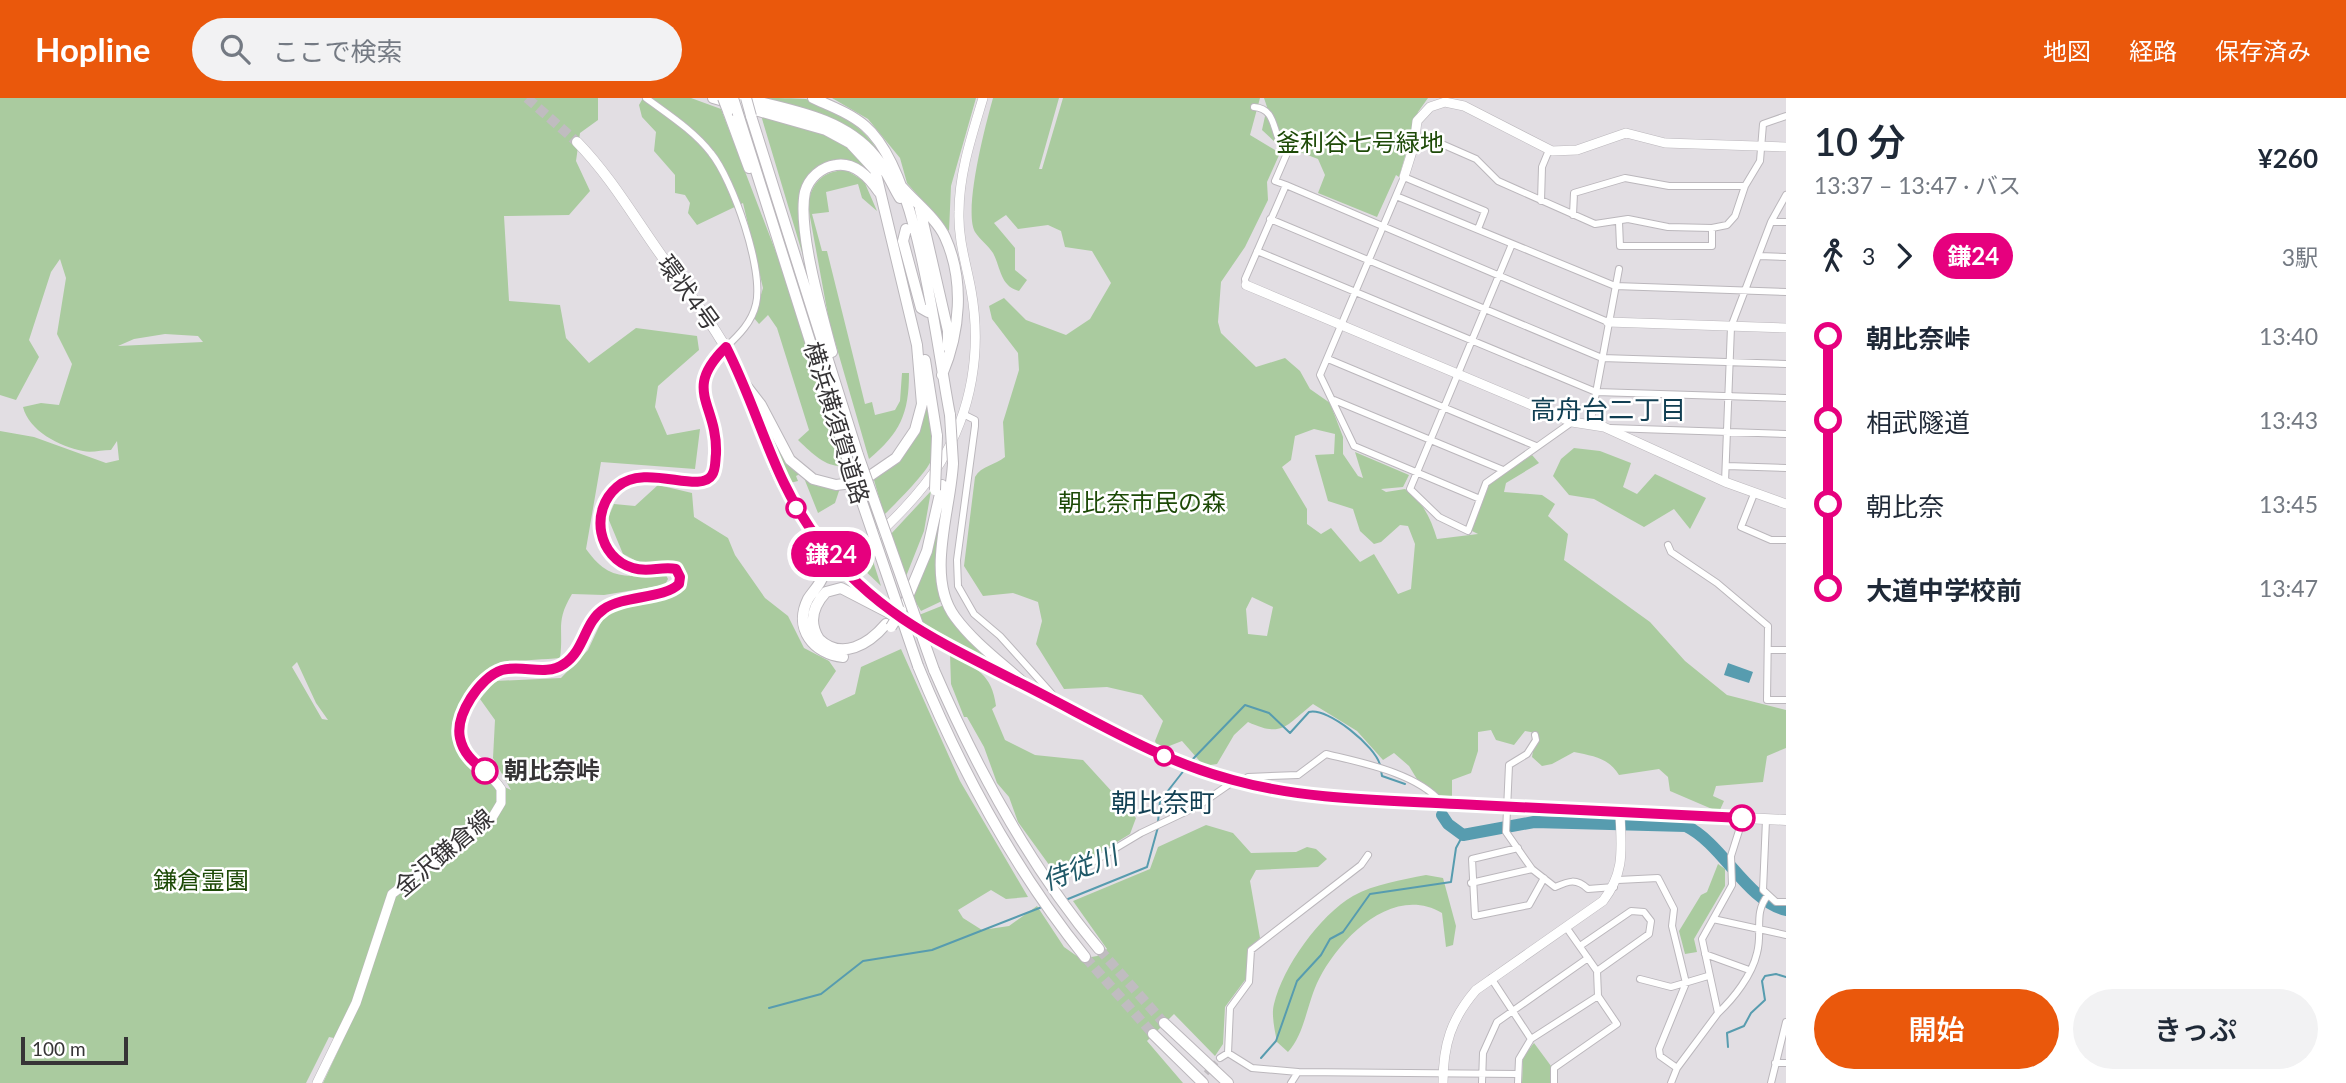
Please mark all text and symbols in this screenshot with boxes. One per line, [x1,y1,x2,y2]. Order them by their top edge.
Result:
search box [192,18,682,81]
text: Hopline [35,29,150,69]
icon: search [216,30,254,68]
text: ここで検索 [272,35,402,67]
text: 地図 [2043,36,2091,65]
text: 経路 [2129,36,2177,65]
text: 保存済み [2215,36,2311,65]
text: 10 分 [1814,118,1906,164]
park label: 釜利谷七号緑地 [1276,127,1444,156]
text: ¥260 [2258,142,2318,174]
text: 13:37 – 13:47 · バス [1814,171,2021,199]
icon: walk [1814,237,1852,275]
icon: forward [1885,237,1923,275]
text: 鎌24 [1947,241,1999,270]
text: 3 [1862,242,1875,270]
text: 3駅 [2282,243,2318,271]
street label: 環状4号 [652,249,726,335]
text: 朝比奈峠 [1866,322,1970,354]
text: 13:40 [2259,322,2318,350]
street label: 横浜横須賀道路 [799,338,876,507]
district label: 高舟台二丁目 [1530,393,1686,425]
text: 相武隧道 [1866,406,1970,438]
text: 13:43 [2259,406,2318,434]
park label: 朝比奈市民の森 [1058,487,1226,516]
text: 朝比奈 [1866,490,1944,522]
text: 13:45 [2259,490,2318,518]
unlabelled marker [786,498,806,518]
line badge: 鎌24 [791,531,871,577]
text: 鎌24 [805,539,857,568]
text: 大道中学校前 [1866,574,2022,606]
text: 13:47 [2259,574,2318,602]
unlabelled marker [1154,746,1174,766]
place label: 朝比奈峠 [504,755,600,784]
marker: 朝比奈峠 [472,758,498,784]
district label: 朝比奈町 [1111,786,1215,818]
street label: 金沢鎌倉線 [388,802,498,902]
unlabelled marker [1729,805,1755,831]
water label: 侍従川 [1037,837,1125,896]
park label: 鎌倉霊園 [153,865,249,894]
button: 開始 [1814,989,2059,1069]
button: きっぷ [2073,989,2318,1069]
scale bar [21,1034,128,1066]
text: 100 m [32,1037,86,1060]

